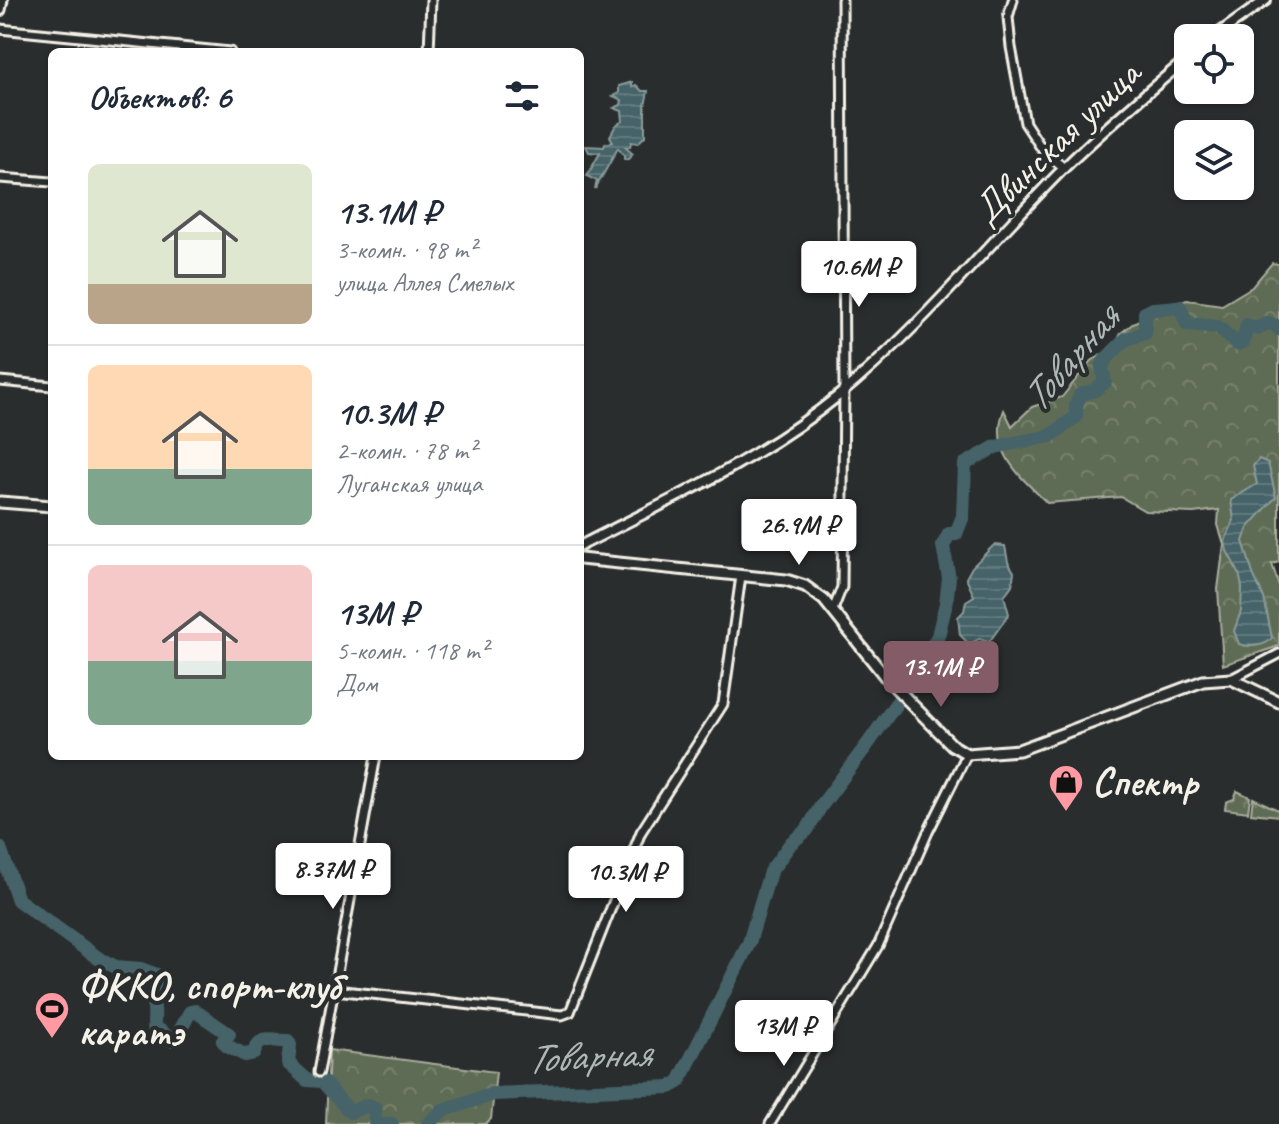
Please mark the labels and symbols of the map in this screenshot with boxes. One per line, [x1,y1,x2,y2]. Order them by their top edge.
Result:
street label: Двинская улица [961,47,1153,235]
pin: 10.6M ₽ [785,241,933,309]
water label: Товарная [1009,290,1134,422]
pin: 26.9M ₽ [725,499,873,567]
pin: 13.1M ₽ [867,641,1015,709]
place label: Спектр [1092,757,1200,807]
shop icon: Спектр [1047,763,1085,813]
pin: 8.37M ₽ [259,843,407,911]
pin: 10.3M ₽ [552,846,700,914]
place label: ФККО, спорт-клуб каратэ [78,961,349,1057]
sports icon: ФККО, спорт-клуб каратэ [33,990,71,1040]
pin: 13M ₽ [728,1000,840,1068]
water label: Товарная [524,1026,656,1086]

